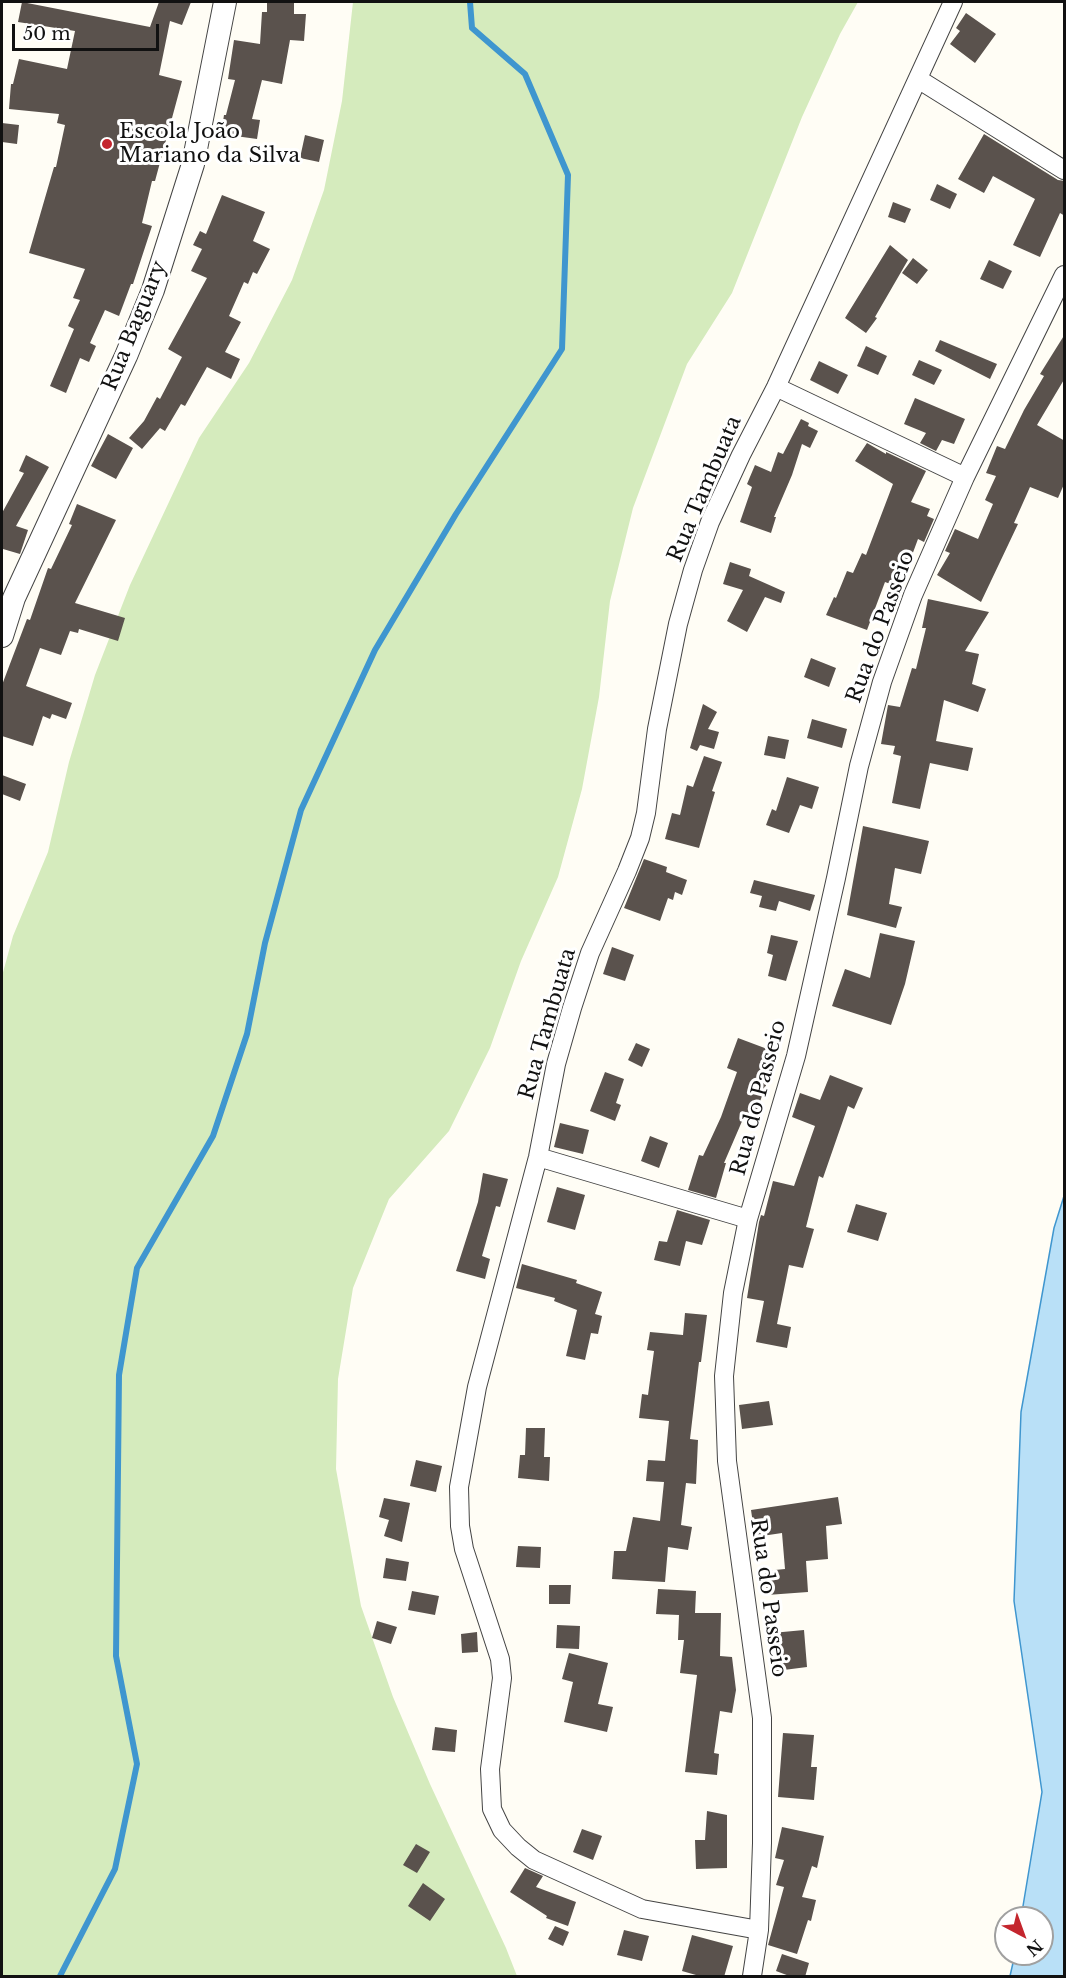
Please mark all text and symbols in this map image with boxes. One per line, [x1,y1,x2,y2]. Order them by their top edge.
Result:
scale bar [15,12,162,50]
text: 50 m [23,23,71,45]
place label: Escola João Mariano da Silva [119,119,300,169]
marker: Escola João Mariano da Silva [100,137,114,151]
street label: Rua Baguary [98,257,172,395]
street label: Rua Tambuata [663,412,747,566]
street label: Rua do Passeio [842,548,920,706]
street label: Rua Tambuata [514,945,582,1103]
street label: Rua do Passeio [726,1017,792,1179]
street label: Rua do Passeio [744,1517,792,1679]
north arrow [994,1906,1054,1966]
text: N [1022,1936,1047,1961]

